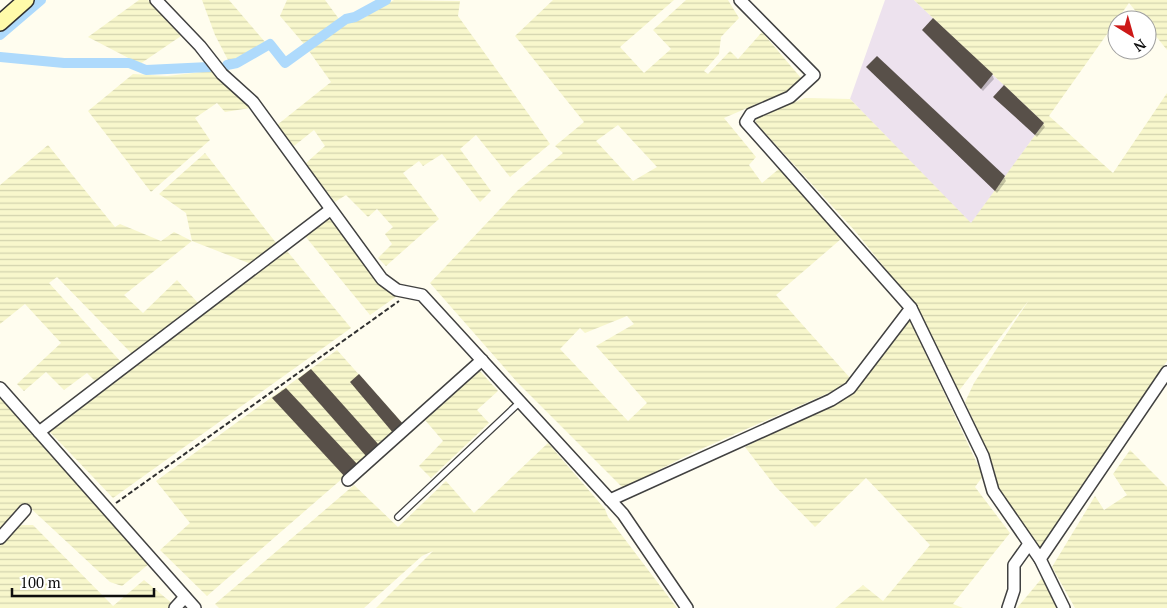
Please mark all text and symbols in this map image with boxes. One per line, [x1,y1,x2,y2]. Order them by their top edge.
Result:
north arrow [1107,10,1157,60]
text: N [1130,35,1150,57]
scale bar [12,566,155,598]
text: 100 m [20,572,61,592]

